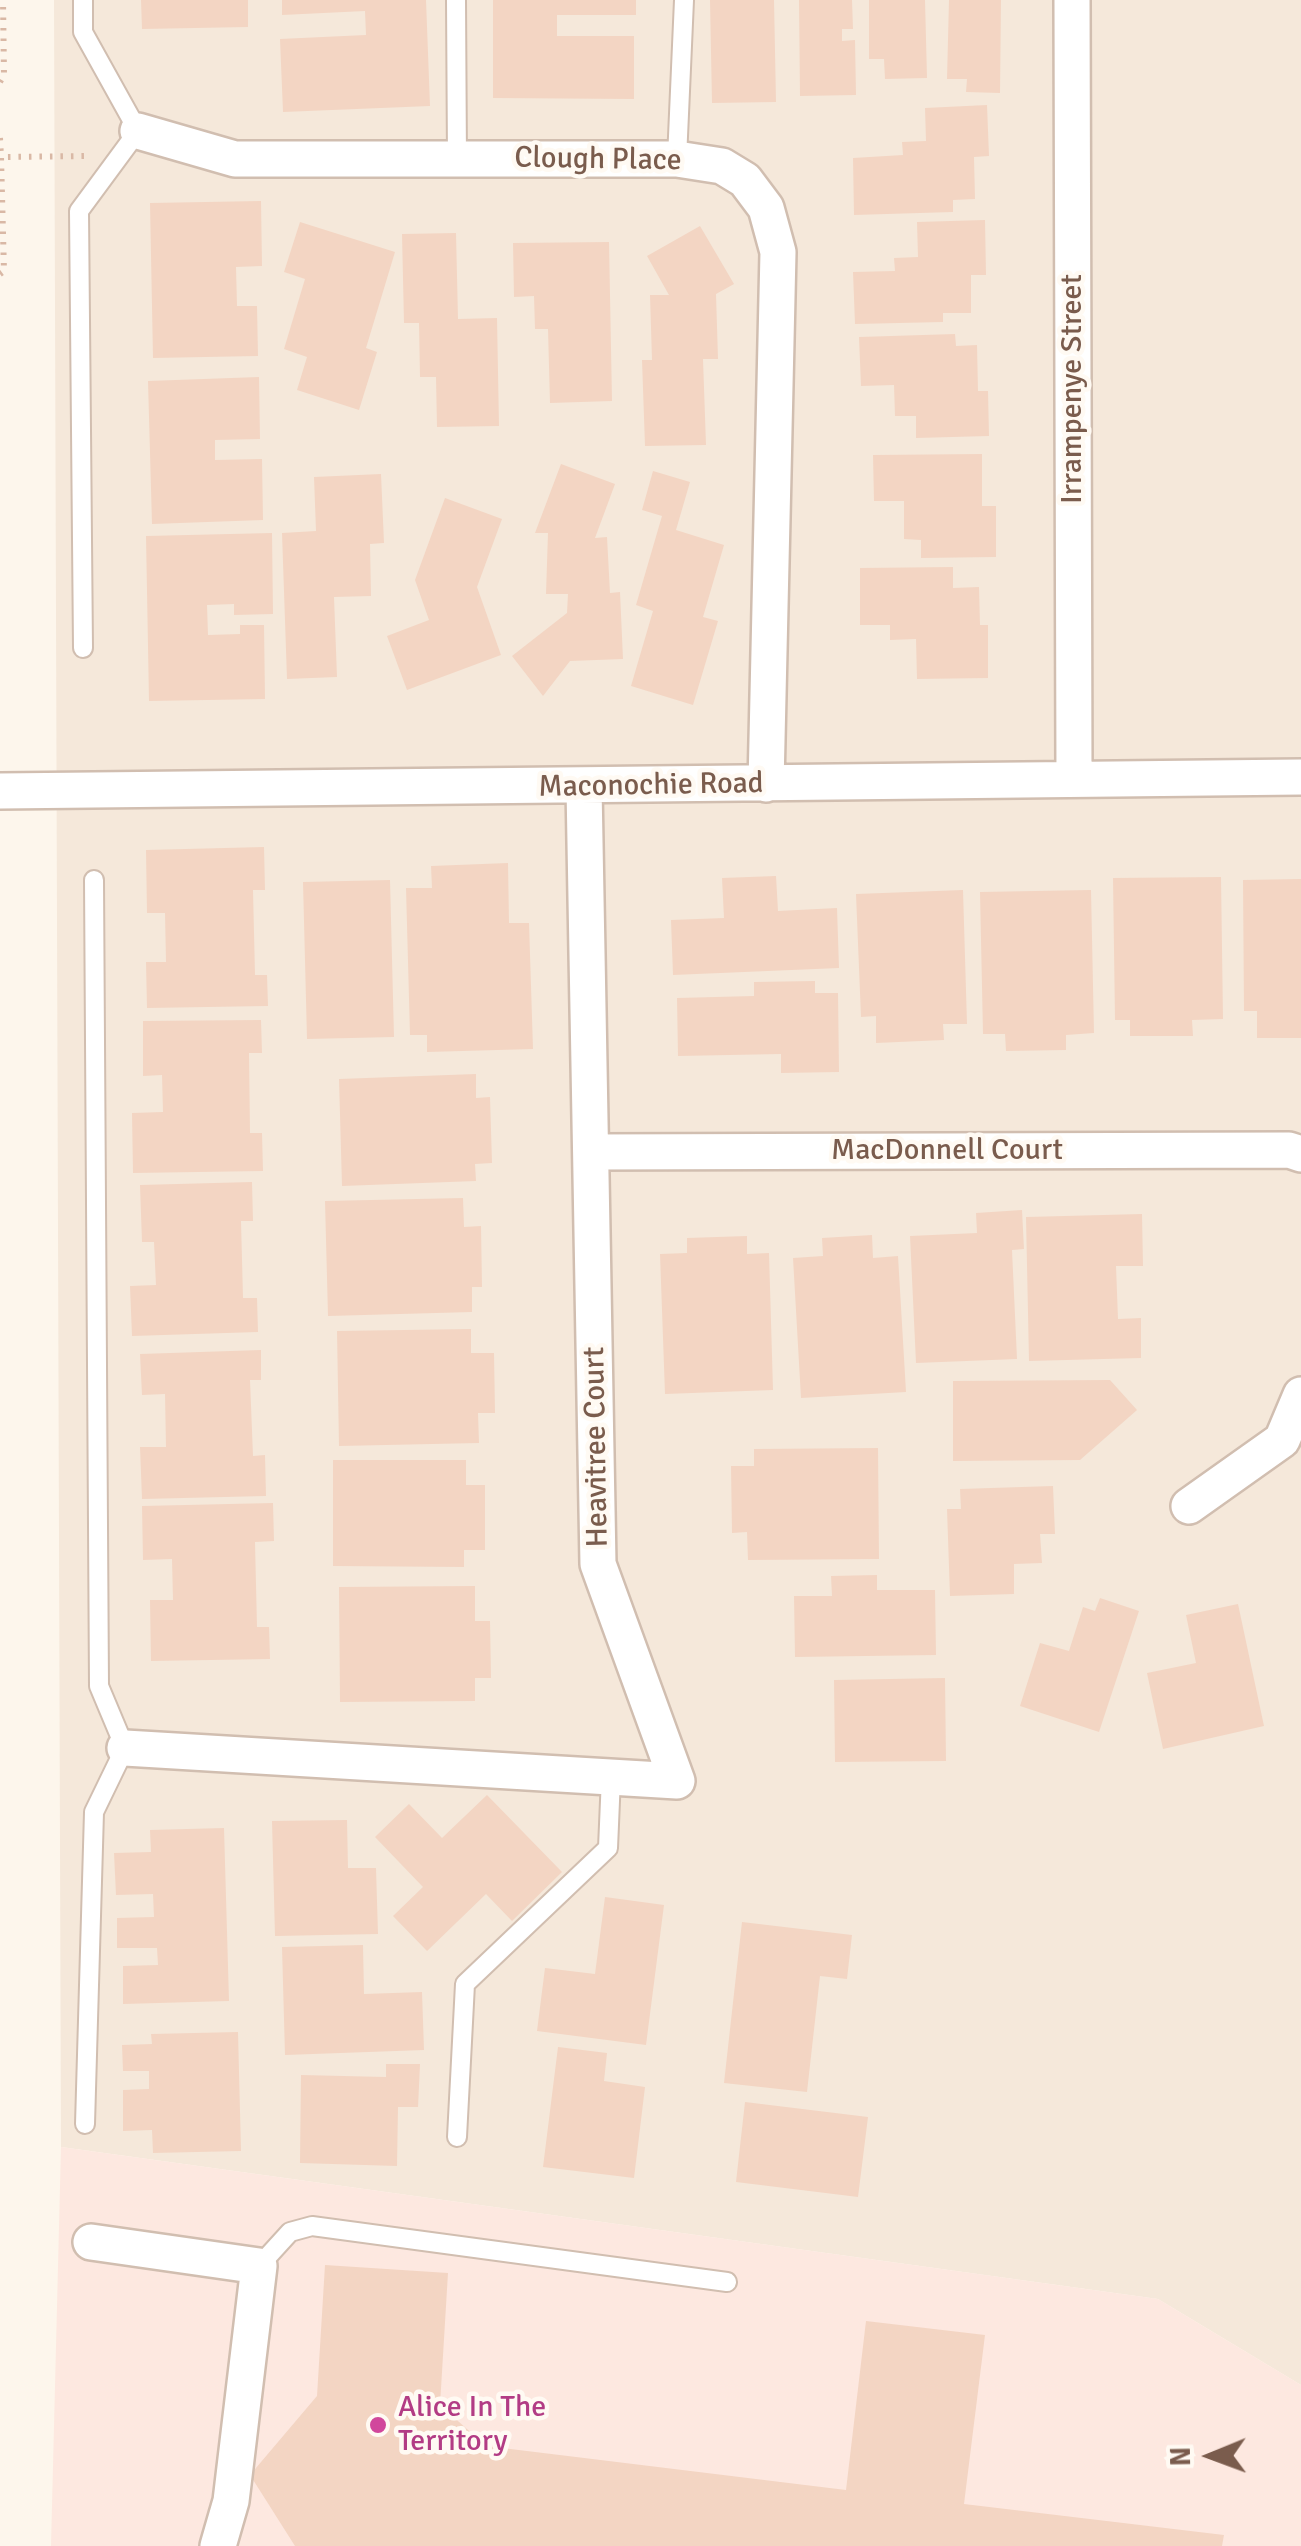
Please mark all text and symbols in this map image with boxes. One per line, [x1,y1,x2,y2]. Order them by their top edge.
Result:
street label: Clough Place [514,141,682,179]
street label: Irrampenye Street [1055,274,1091,504]
street label: Maconochie Road [538,766,764,806]
street label: MacDonnell Court [831,1133,1063,1169]
street label: Heavitree Court [577,1346,617,1548]
place label: Alice In The Territory [398,2390,546,2460]
north arrow [1161,2406,1261,2506]
marker: Alice In The Territory [367,2414,389,2436]
text: N [1164,2446,1198,2467]

